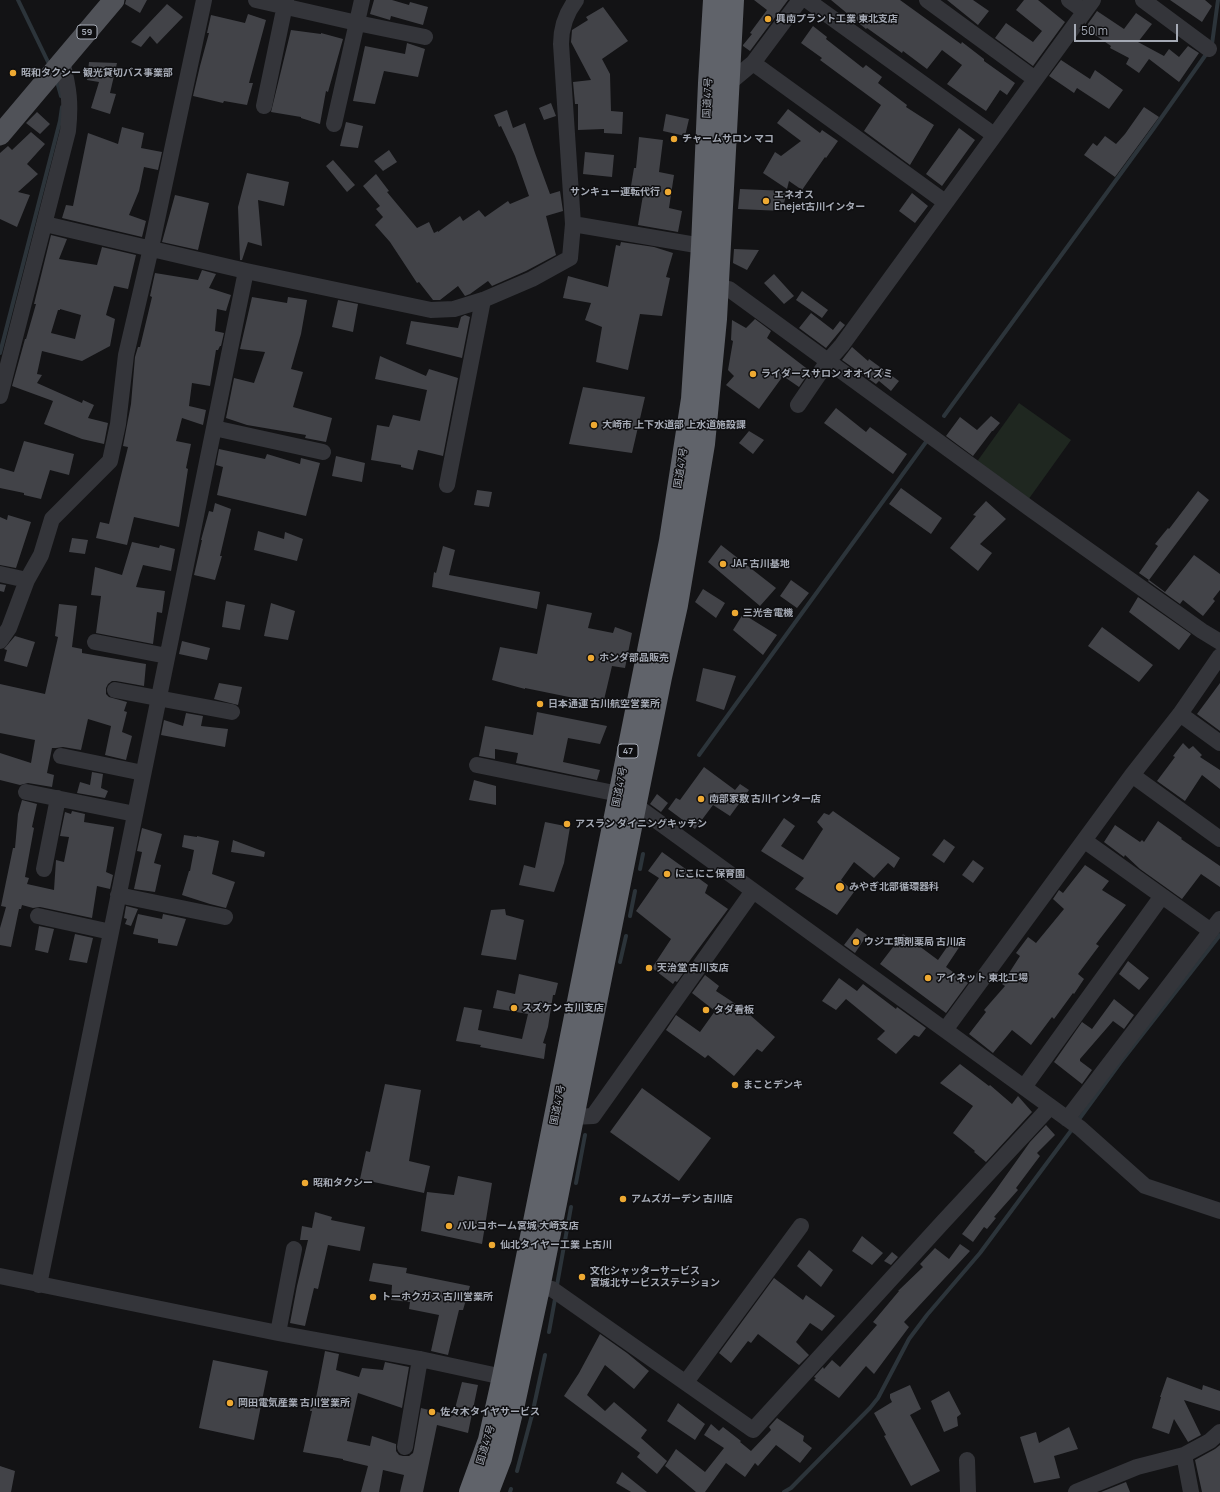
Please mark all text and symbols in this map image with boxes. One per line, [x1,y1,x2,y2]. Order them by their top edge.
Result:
place label: 興南プラント工業 東北支店 [776,13,898,25]
marker: 興南プラント工業 東北支店 [763,14,773,24]
scale bar [1076,16,1180,42]
text: 50 m [1081,22,1108,39]
road number: 59 [77,25,97,39]
place label: 昭和タクシー 観光貸切バス事業部 [21,67,173,79]
marker: 昭和タクシー 観光貸切バス事業部 [8,68,18,78]
street label: 国道47号 [701,77,715,119]
place label: チャームサロン マコ [682,133,774,145]
marker: チャームサロン マコ [669,134,679,144]
place label: サンキュー運転代行 [570,186,660,198]
marker: サンキュー運転代行 [663,187,673,197]
place label: エネオス Enejet古川インター [774,189,865,212]
marker: エネオス Enejet古川インター [761,196,771,206]
place label: ライダースサロン オオイズミ [761,368,893,380]
marker: ライダースサロン オオイズミ [748,369,758,379]
place label: 大崎市 上下水道部 上水道施設課 [602,419,746,431]
marker: 大崎市 上下水道部 上水道施設課 [589,420,599,430]
street label: 国道47号 [672,447,690,489]
place label: JAF 古川基地 [731,558,790,570]
marker: JAF 古川基地 [718,559,728,569]
place label: 三光舎電機 [743,607,793,619]
marker: 三光舎電機 [730,608,740,618]
place label: ホンダ部品販売 [599,652,669,664]
marker: ホンダ部品販売 [586,653,596,663]
place label: 日本通運 古川航空営業所 [548,698,660,710]
marker: 日本通運 古川航空営業所 [535,699,545,709]
road number: 47 [618,744,638,758]
street label: 国道47号 [610,766,630,808]
place label: 南部家敷 古川インター店 [709,793,821,805]
marker: 南部家敷 古川インター店 [696,794,706,804]
place label: アスラン ダイニングキッチン [575,818,707,830]
marker: アスラン ダイニングキッチン [562,819,572,829]
place label: にこにこ保育園 [675,868,745,880]
marker: にこにこ保育園 [662,869,672,879]
marker: みやぎ北部循環器科 [834,881,846,893]
place label: みやぎ北部循環器科 [849,881,939,893]
place label: ウジエ調剤薬局 古川店 [864,936,966,948]
marker: ウジエ調剤薬局 古川店 [851,937,861,947]
place label: 天治堂 古川支店 [657,962,729,974]
marker: 天治堂 古川支店 [644,963,654,973]
place label: アイネット 東北工場 [936,972,1028,984]
marker: アイネット 東北工場 [923,973,933,983]
place label: スズケン 古川支店 [522,1002,604,1014]
marker: スズケン 古川支店 [509,1003,519,1013]
place label: タダ看板 [714,1004,754,1016]
marker: タダ看板 [701,1005,711,1015]
place label: まことデンキ [743,1079,803,1091]
marker: まことデンキ [730,1080,740,1090]
street label: 国道47号 [548,1084,568,1126]
place label: 昭和タクシー [313,1177,373,1189]
marker: 昭和タクシー [300,1178,310,1188]
place label: アムズガーデン 古川店 [631,1193,733,1205]
marker: アムズガーデン 古川店 [618,1194,628,1204]
place label: パルコホーム宮城 大崎支店 [457,1220,579,1232]
marker: パルコホーム宮城 大崎支店 [444,1221,454,1231]
place label: 仙北タイヤー工業 上古川 [500,1239,612,1251]
marker: 仙北タイヤー工業 上古川 [487,1240,497,1250]
place label: 文化シャッターサービス 宮城北サービスステーション [590,1265,720,1288]
marker: 文化シャッターサービス 宮城北サービスステーション [577,1272,587,1282]
place label: トーホクガス 古川営業所 [381,1291,493,1303]
marker: トーホクガス 古川営業所 [368,1292,378,1302]
place label: 岡田電気産業 古川営業所 [238,1397,350,1409]
marker: 岡田電気産業 古川営業所 [225,1398,235,1408]
place label: 佐々木タイヤサービス [440,1406,540,1418]
marker: 佐々木タイヤサービス [427,1407,437,1417]
street label: 国道47号 [474,1424,498,1466]

